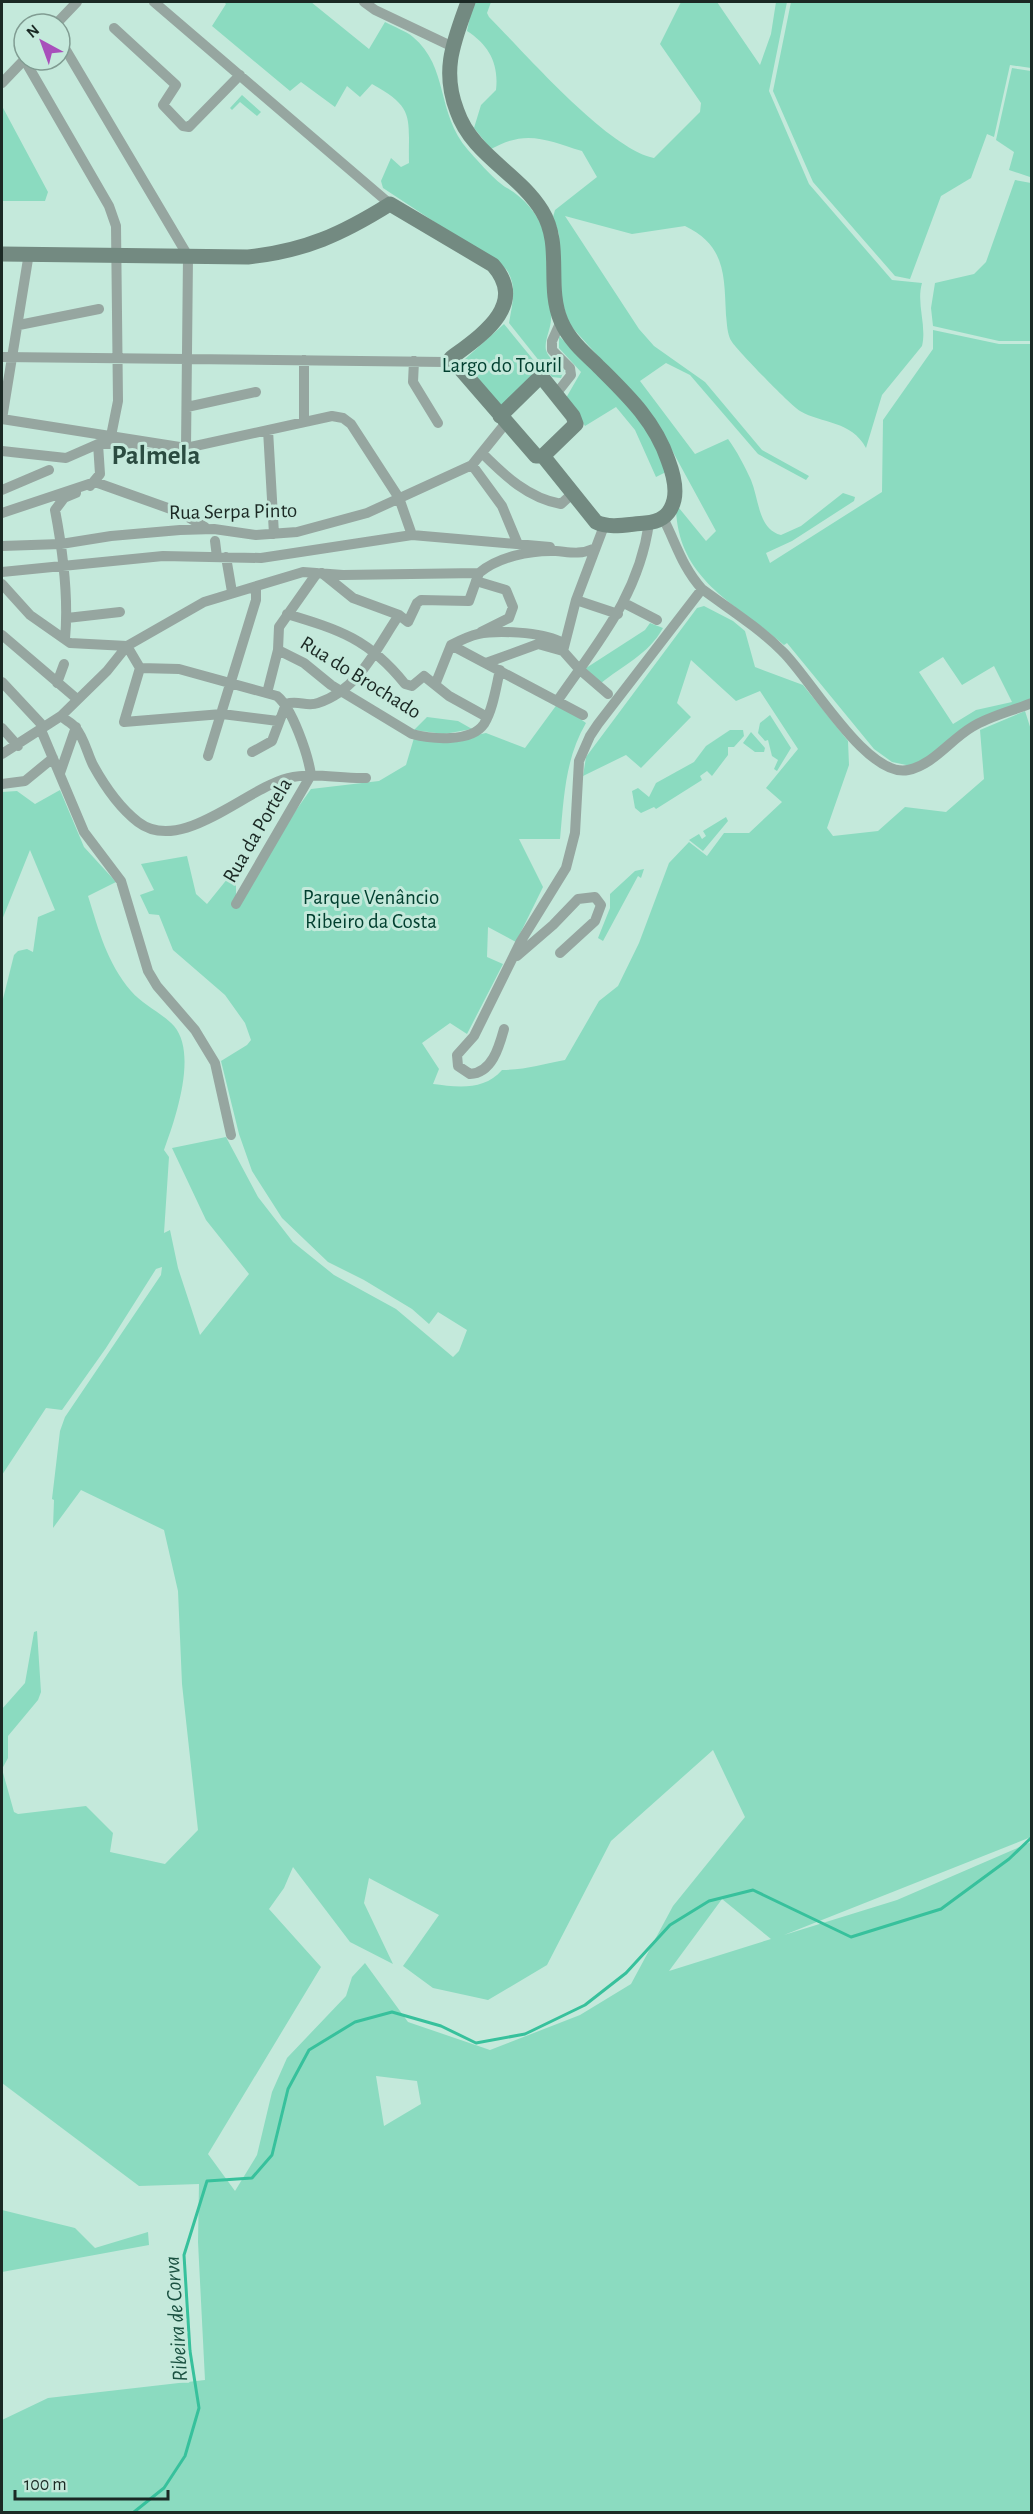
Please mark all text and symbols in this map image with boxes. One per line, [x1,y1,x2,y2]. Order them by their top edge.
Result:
north arrow [12,12,72,72]
text: N [23,22,42,41]
park label: Largo do Touril [442,355,562,376]
district label: Palmela [112,442,200,469]
street label: Rua Serpa Pinto [169,500,297,523]
street label: Rua do Brochado [297,632,425,723]
street label: Rua da Portela [219,774,296,886]
park label: Parque Venâncio Ribeiro da Costa [303,887,439,932]
water label: Ribeira de Corva [161,2255,191,2382]
scale bar [15,2463,168,2501]
text: 100 m [24,2476,67,2494]

